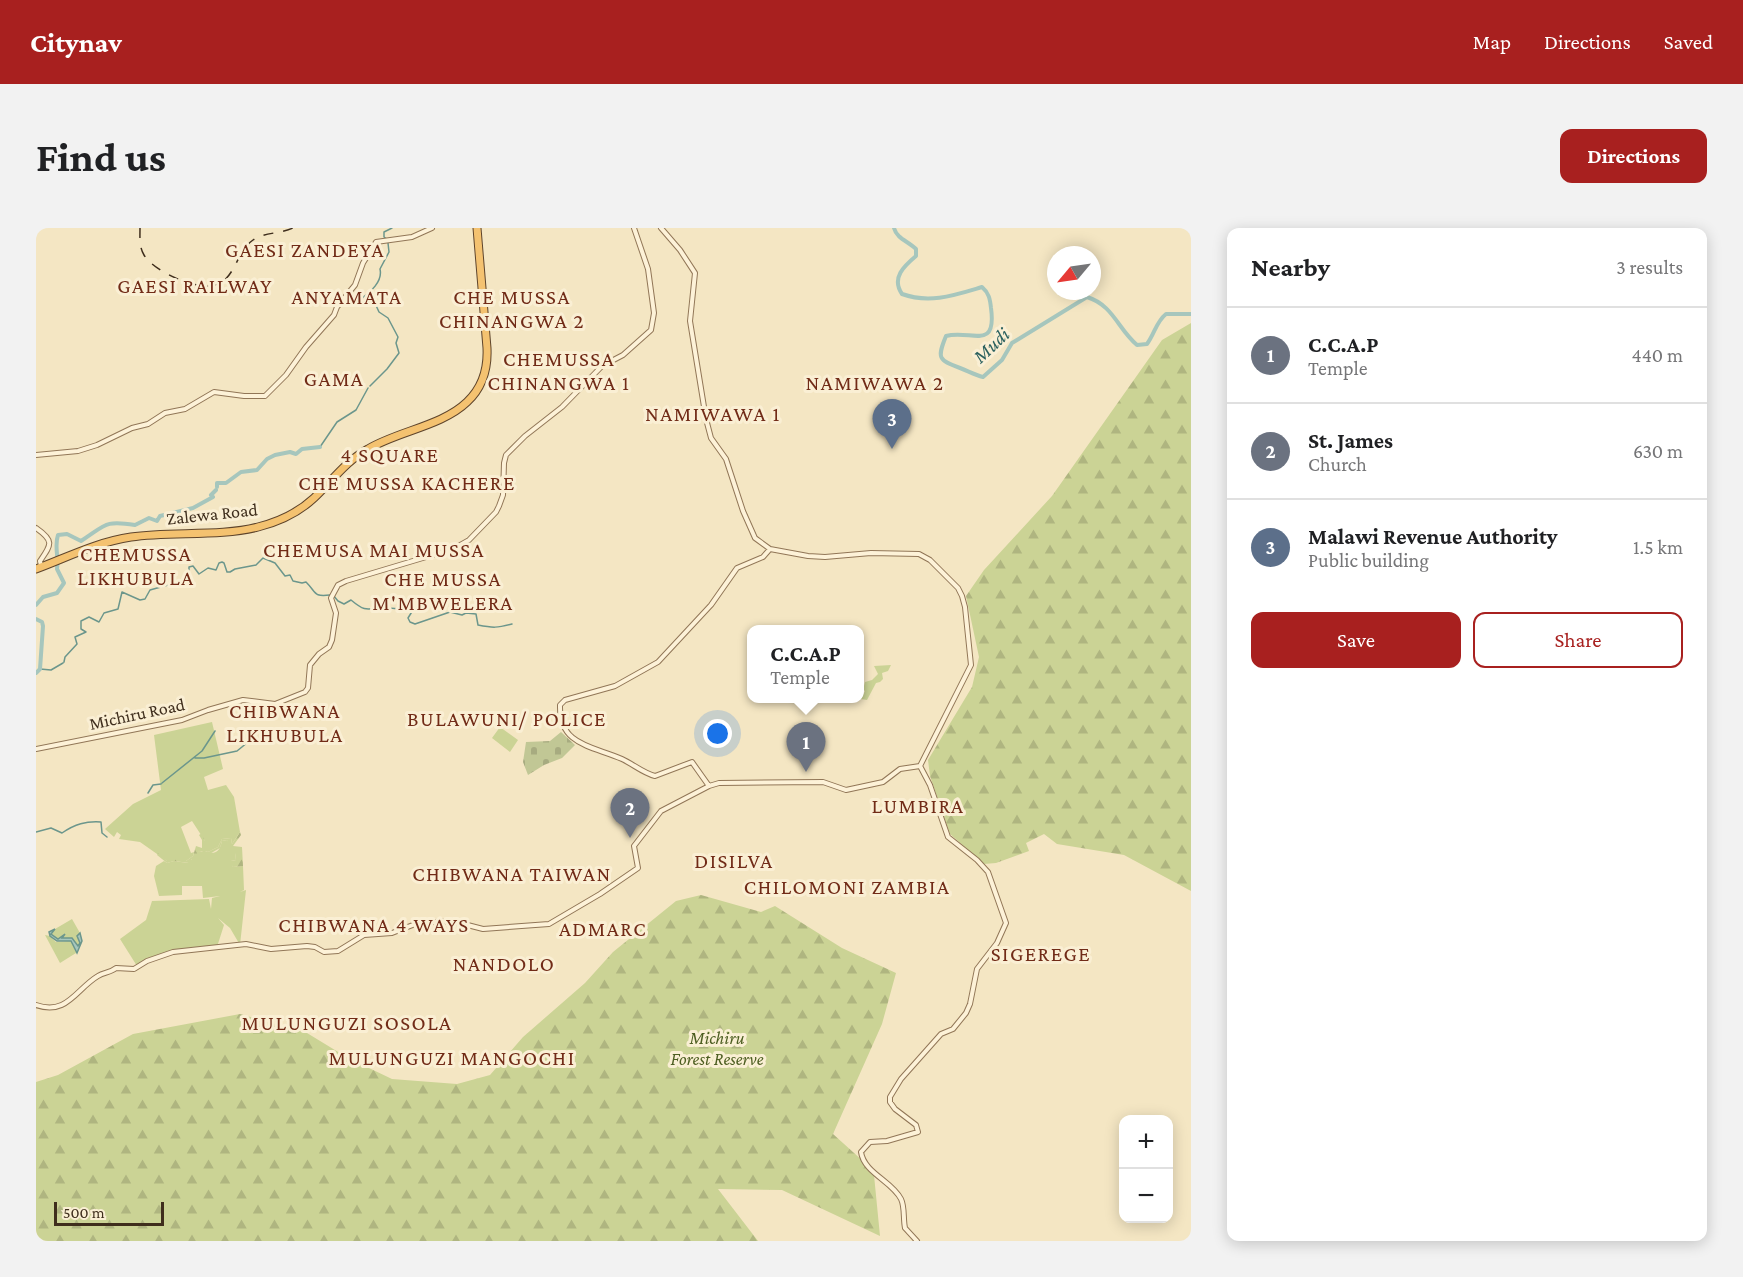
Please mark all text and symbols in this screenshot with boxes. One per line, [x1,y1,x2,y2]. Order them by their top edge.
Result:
text: Citynav [30,27,122,58]
text: Map [1473,30,1511,54]
text: Directions [1544,30,1631,54]
text: Saved [1664,30,1713,54]
button: Directions [1560,129,1707,183]
text: Find us [36,133,166,180]
district label: GAESI ZANDEYA [225,238,385,262]
north arrow [1047,246,1101,300]
text: Nearby [1251,253,1330,282]
text: 3 results [1616,256,1683,278]
district label: GAESI RAILWAY [117,274,273,298]
district label: ANYAMATA [291,285,403,309]
district label: CHE MUSSA CHINANGWA 2 [439,285,585,333]
water label: Mudi [968,322,1014,368]
text: C.C.A.P [1308,332,1378,357]
text: 1 [1267,344,1274,366]
text: 440 m [1631,344,1683,366]
district label: CHEMUSSA CHINANGWA 1 [487,347,631,395]
text: Temple [1308,357,1368,379]
district label: GAMA [304,367,364,391]
district label: NAMIWAWA 2 [806,371,944,395]
pin: 3 [872,400,912,449]
district label: NAMIWAWA 1 [645,402,781,426]
text: St. James [1308,428,1393,453]
text: 2 [1265,440,1276,462]
text: 630 m [1633,440,1683,462]
district label: 4 SQUARE [341,443,439,467]
text: Church [1308,453,1367,475]
district label: CHE MUSSA KACHERE [298,471,516,495]
street label: Zalewa Road [165,499,259,529]
text: Malawi Revenue Authority [1308,524,1557,549]
text: 3 [1266,536,1275,558]
text: 1.5 km [1633,536,1683,558]
district label: CHEMUSA MAI MUSSA [263,538,485,562]
district label: CHEMUSSA LIKHUBULA [77,542,195,590]
text: Public building [1308,549,1429,571]
district label: CHE MUSSA M'MBWELERA [372,567,514,615]
button: Save [1251,612,1461,668]
button: Share [1473,612,1683,668]
popup [747,625,864,703]
text: C.C.A.P [770,641,841,666]
text: Temple [770,666,830,688]
street label: Michiru Road [87,694,187,734]
district label: CHIBWANA LIKHUBULA [226,699,344,747]
district label: BULAWUNI/ POLICE [407,707,607,731]
your location [703,719,732,748]
pin: 1 [786,722,826,772]
pin: 2 [610,788,650,838]
district label: LUMBIRA [872,794,964,818]
district label: DISILVA [694,849,774,873]
district label: CHIBWANA TAIWAN [412,862,612,886]
district label: CHILOMONI ZAMBIA [744,875,950,899]
district label: CHIBWANA 4 WAYS [278,913,470,937]
district label: ADMARC [559,917,647,941]
district label: SIGEREGE [991,942,1091,966]
district label: NANDOLO [453,952,555,976]
district label: MULUNGUZI SOSOLA [241,1011,453,1035]
park label: Michiru Forest Reserve [670,1028,764,1069]
district label: MULUNGUZI MANGOCHI [329,1046,576,1070]
map controls [1119,1115,1173,1223]
button: + [1119,1115,1173,1169]
button: − [1119,1169,1173,1223]
scale bar [54,1199,164,1226]
text: 500 m [63,1204,105,1221]

